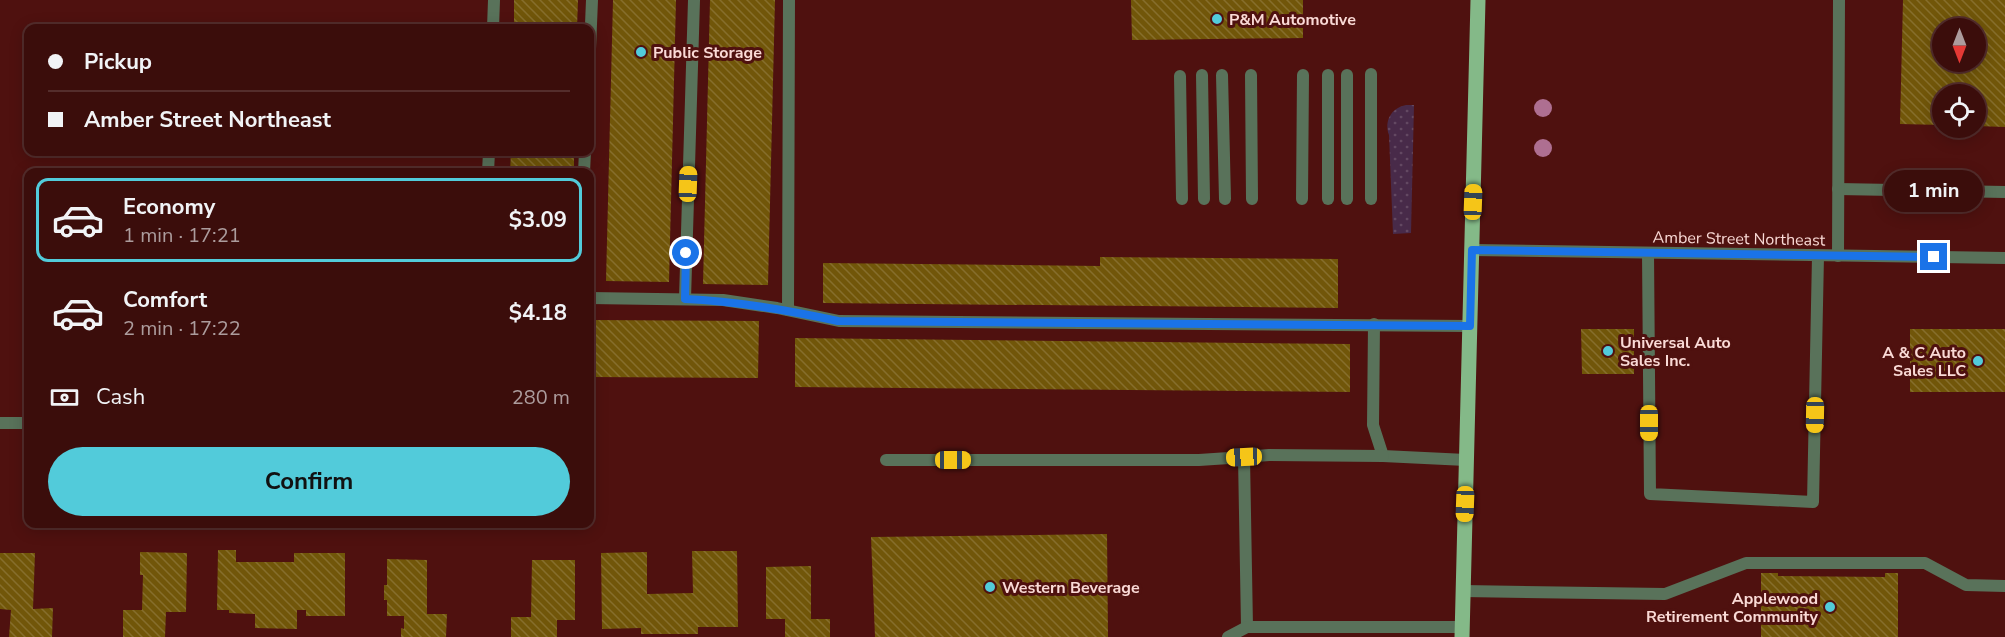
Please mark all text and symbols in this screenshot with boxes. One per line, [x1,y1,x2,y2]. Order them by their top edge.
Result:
place label: P&M Automotive [1229,9,1356,31]
marker: P&M Automotive [1210,12,1224,26]
north arrow [1932,18,1986,72]
map controls [1932,18,1986,138]
place label: Public Storage [653,42,762,64]
marker: Public Storage [634,45,648,59]
text: Pickup [84,47,152,77]
button: locate [1932,84,1986,138]
text: Amber Street Northeast [84,105,331,135]
car [678,166,698,202]
callout: 1 min [1884,170,1984,212]
text: 1 min [1908,177,1959,204]
car [1463,184,1483,220]
text: Economy [123,192,215,222]
icon: car [51,193,105,247]
text: $3.09 [509,205,567,235]
text: 1 min · 17:21 [123,222,241,249]
street label: Amber Street Northeast [1653,226,1826,252]
route start [672,239,699,266]
route end [1920,243,1947,270]
text: Comfort [123,285,207,315]
icon: car [51,286,105,340]
text: $4.18 [509,298,567,328]
text: 2 min · 17:22 [123,315,241,342]
place label: Universal Auto Sales Inc. [1620,332,1731,372]
place label: A & C Auto Sales LLC [1882,342,1966,382]
marker: Universal Auto Sales Inc. [1601,344,1615,358]
marker: A & C Auto Sales LLC [1971,354,1985,368]
icon: cash [48,381,81,414]
text: Cash [96,382,145,412]
text: 280 m [512,384,570,411]
car [1806,397,1824,433]
car [1640,405,1658,441]
button: Confirm [48,447,570,516]
car [1226,447,1262,467]
car [935,451,971,469]
car [1455,486,1475,522]
place label: Western Beverage [1002,577,1140,599]
marker: Western Beverage [983,580,997,594]
place label: Applewood Retirement Community [1646,588,1819,628]
marker: Applewood Retirement Community [1823,600,1837,614]

